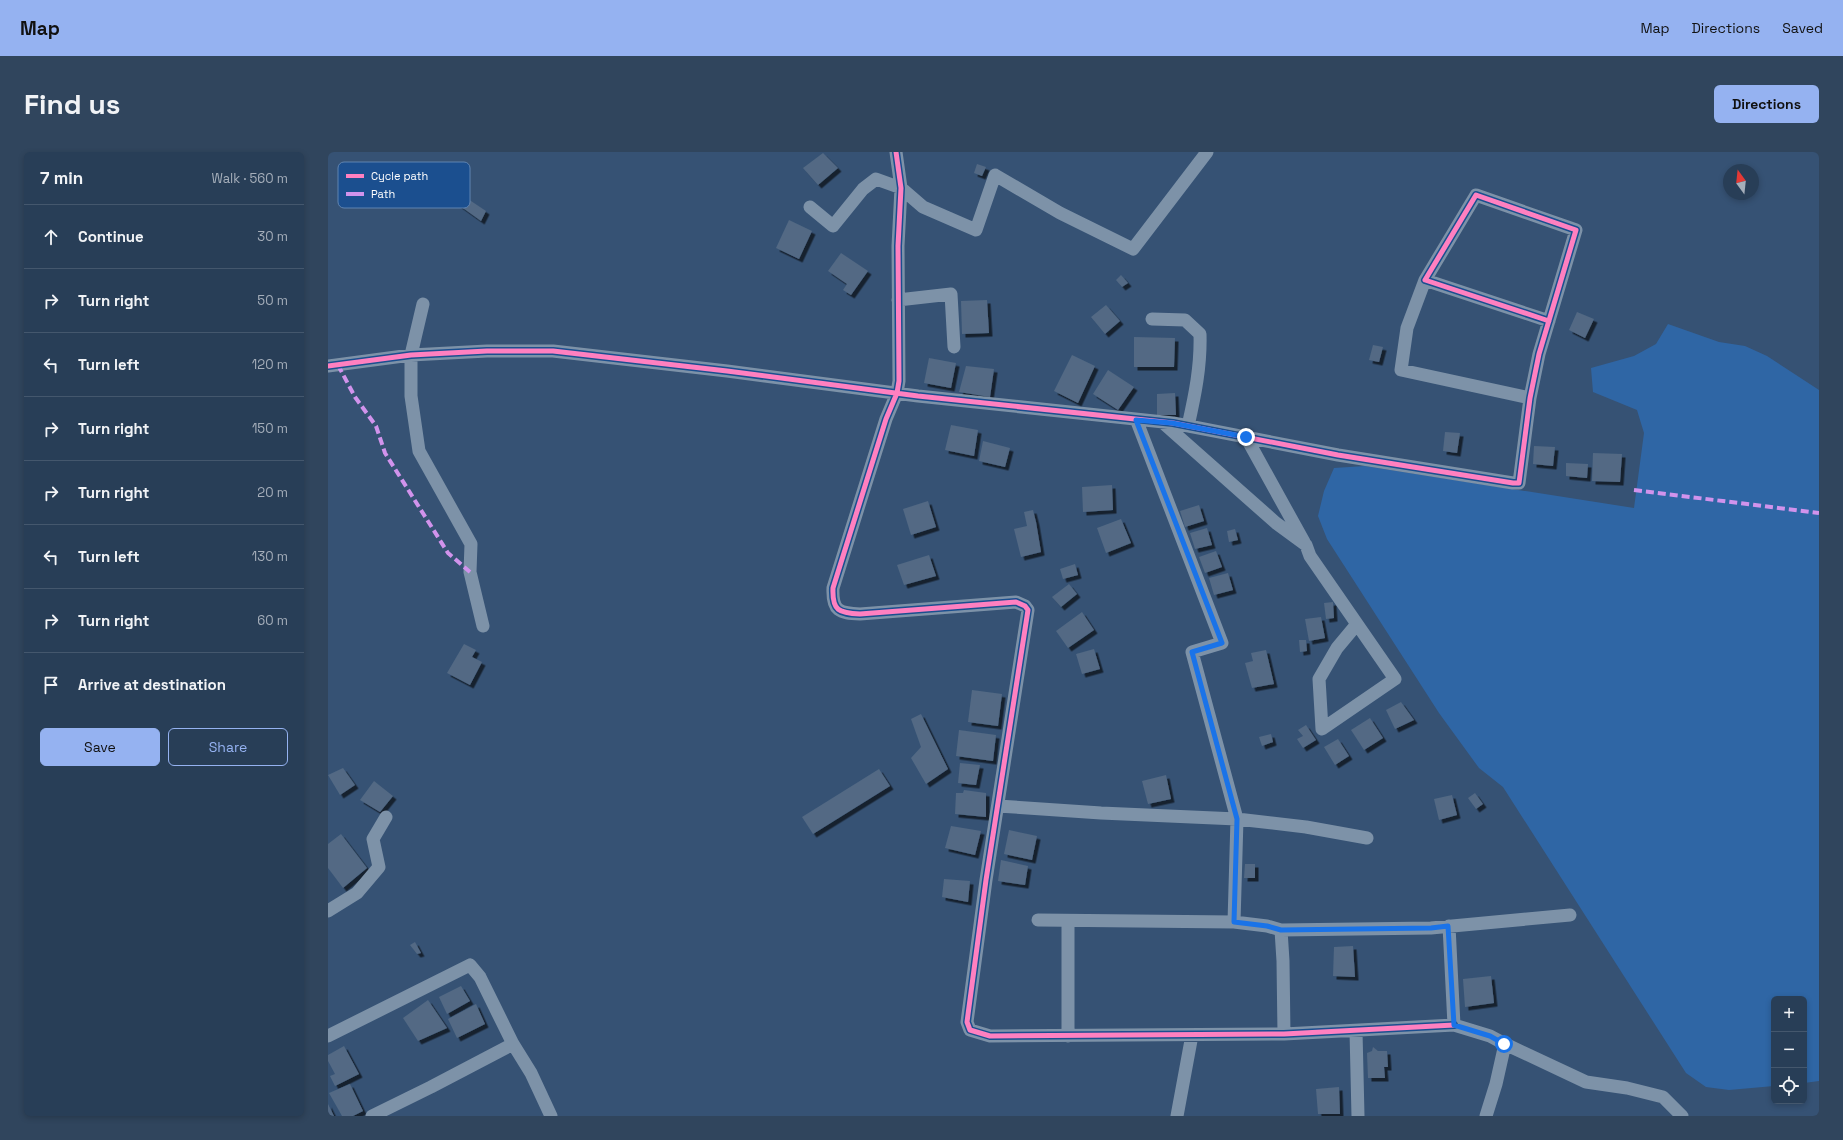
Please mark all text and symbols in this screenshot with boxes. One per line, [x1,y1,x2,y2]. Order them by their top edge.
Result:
text: Map [20,16,60,41]
text: Map [1640,19,1670,37]
text: Directions [1692,19,1760,37]
text: Saved [1782,19,1823,37]
button: Directions [1714,85,1819,123]
text: Find us [24,86,121,122]
legend [338,162,470,208]
north arrow [1723,164,1759,200]
text: 7 min [40,167,83,189]
text: Cycle path [371,169,428,183]
text: Walk · 560 m [211,170,288,187]
text: Path [371,187,395,201]
icon: ahead [40,226,62,248]
text: Continue [78,227,144,246]
text: 30 m [257,228,288,245]
icon: right [40,290,62,312]
text: Turn right [78,291,149,310]
text: 50 m [257,292,288,309]
icon: left [40,354,62,376]
text: Turn left [78,355,140,374]
text: 120 m [252,356,288,373]
icon: right [40,418,62,440]
text: Turn right [78,419,149,438]
text: 150 m [252,420,288,437]
route end [1237,428,1255,446]
icon: right [40,482,62,504]
text: Turn right [78,483,149,502]
text: 20 m [257,484,288,501]
icon: left [40,546,62,568]
text: Turn left [78,547,140,566]
text: 130 m [252,548,288,565]
icon: right [40,610,62,632]
text: Turn right [78,611,149,630]
text: 60 m [257,612,288,629]
icon: arrive [40,674,62,696]
text: Arrive at destination [78,675,226,694]
button: Save [40,728,160,766]
button: Share [168,728,288,766]
map controls [1771,996,1807,1104]
button: + [1771,996,1807,1032]
button: − [1771,1032,1807,1068]
route start [1495,1035,1513,1053]
button: locate [1771,1068,1807,1104]

